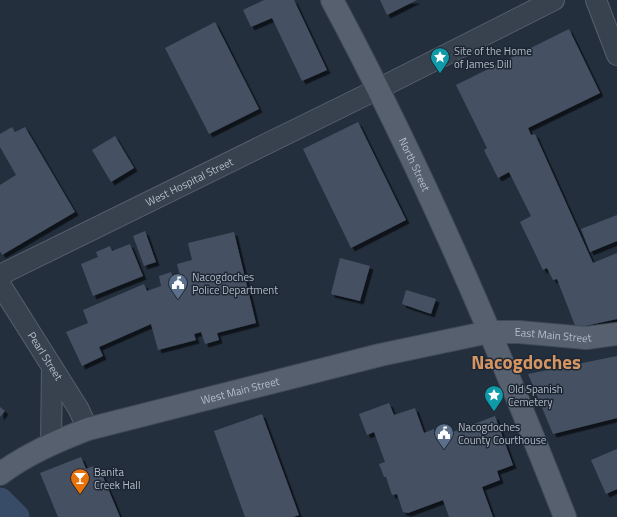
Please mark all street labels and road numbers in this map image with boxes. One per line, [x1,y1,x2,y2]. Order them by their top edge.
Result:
street label: North Street [395,135,434,194]
street label: West Hospital Street [143,153,236,210]
street label: East Main Street [515,324,593,346]
street label: Pearl Street [24,329,67,383]
street label: West Main Street [199,373,281,408]

